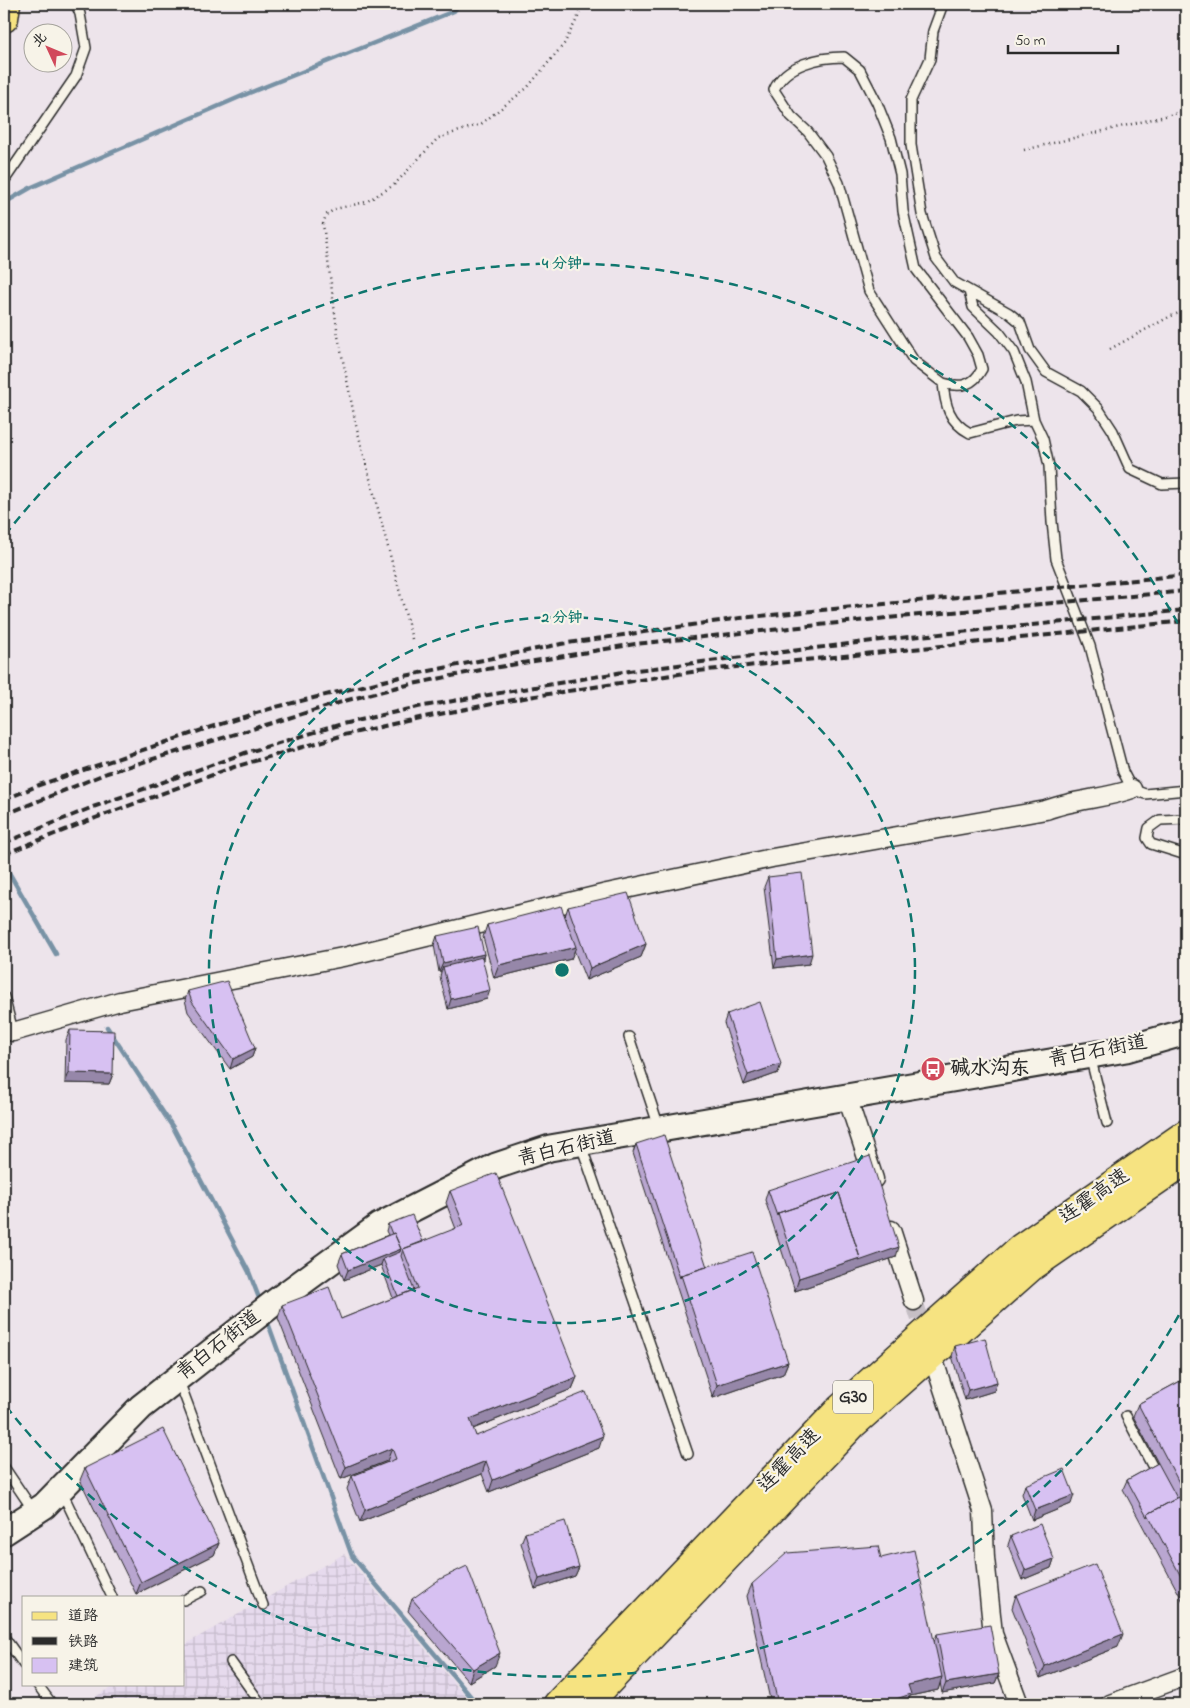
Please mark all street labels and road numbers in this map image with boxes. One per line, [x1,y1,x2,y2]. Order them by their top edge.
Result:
street label: 青白石街道 [1046,1028,1150,1076]
street label: 青白石街道 [515,1124,619,1174]
street label: 连霍高速 [1054,1162,1136,1232]
street label: 青白石街道 [171,1304,267,1388]
road number: G30 [833,1380,873,1414]
street label: 连霍高速 [752,1422,828,1500]

